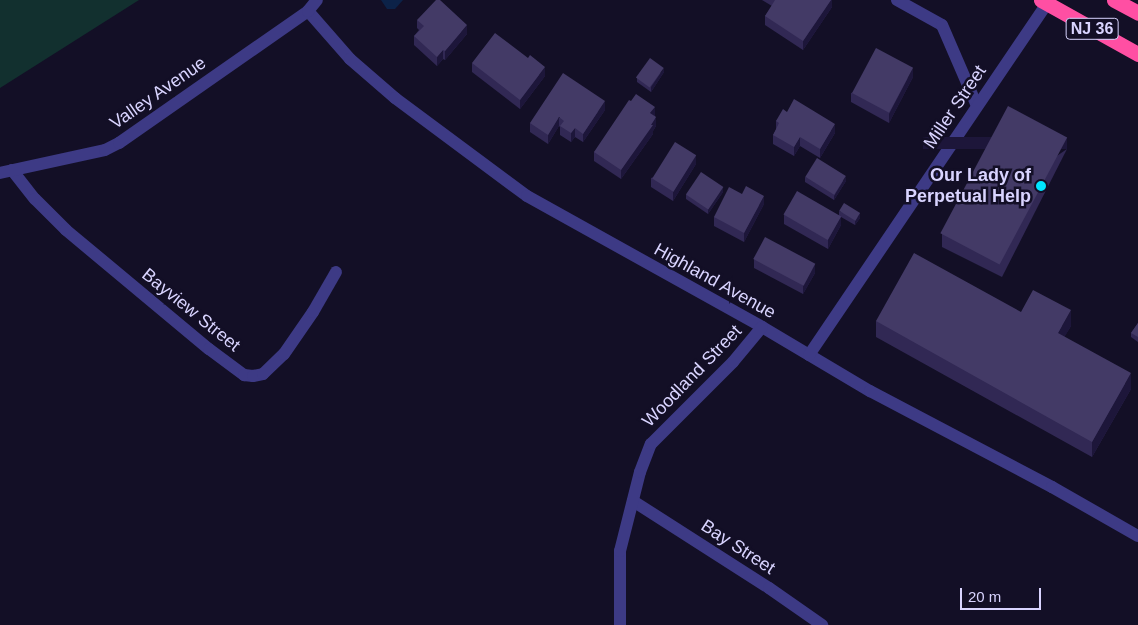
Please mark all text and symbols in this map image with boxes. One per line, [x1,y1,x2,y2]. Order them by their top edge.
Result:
road number: NJ 36 [1064,15,1120,42]
street label: Valley Avenue [105,52,211,134]
street label: Miller Street [919,61,991,153]
place label: Our Lady of Perpetual Help [905,165,1031,208]
marker: Our Lady of Perpetual Help [1035,180,1047,192]
street label: Highland Avenue [650,238,780,324]
street label: Bayview Street [138,264,244,356]
street label: Woodland Street [638,320,746,432]
street label: Bay Street [697,515,779,579]
scale bar [963,578,1044,610]
text: 20 m [968,588,1001,605]

